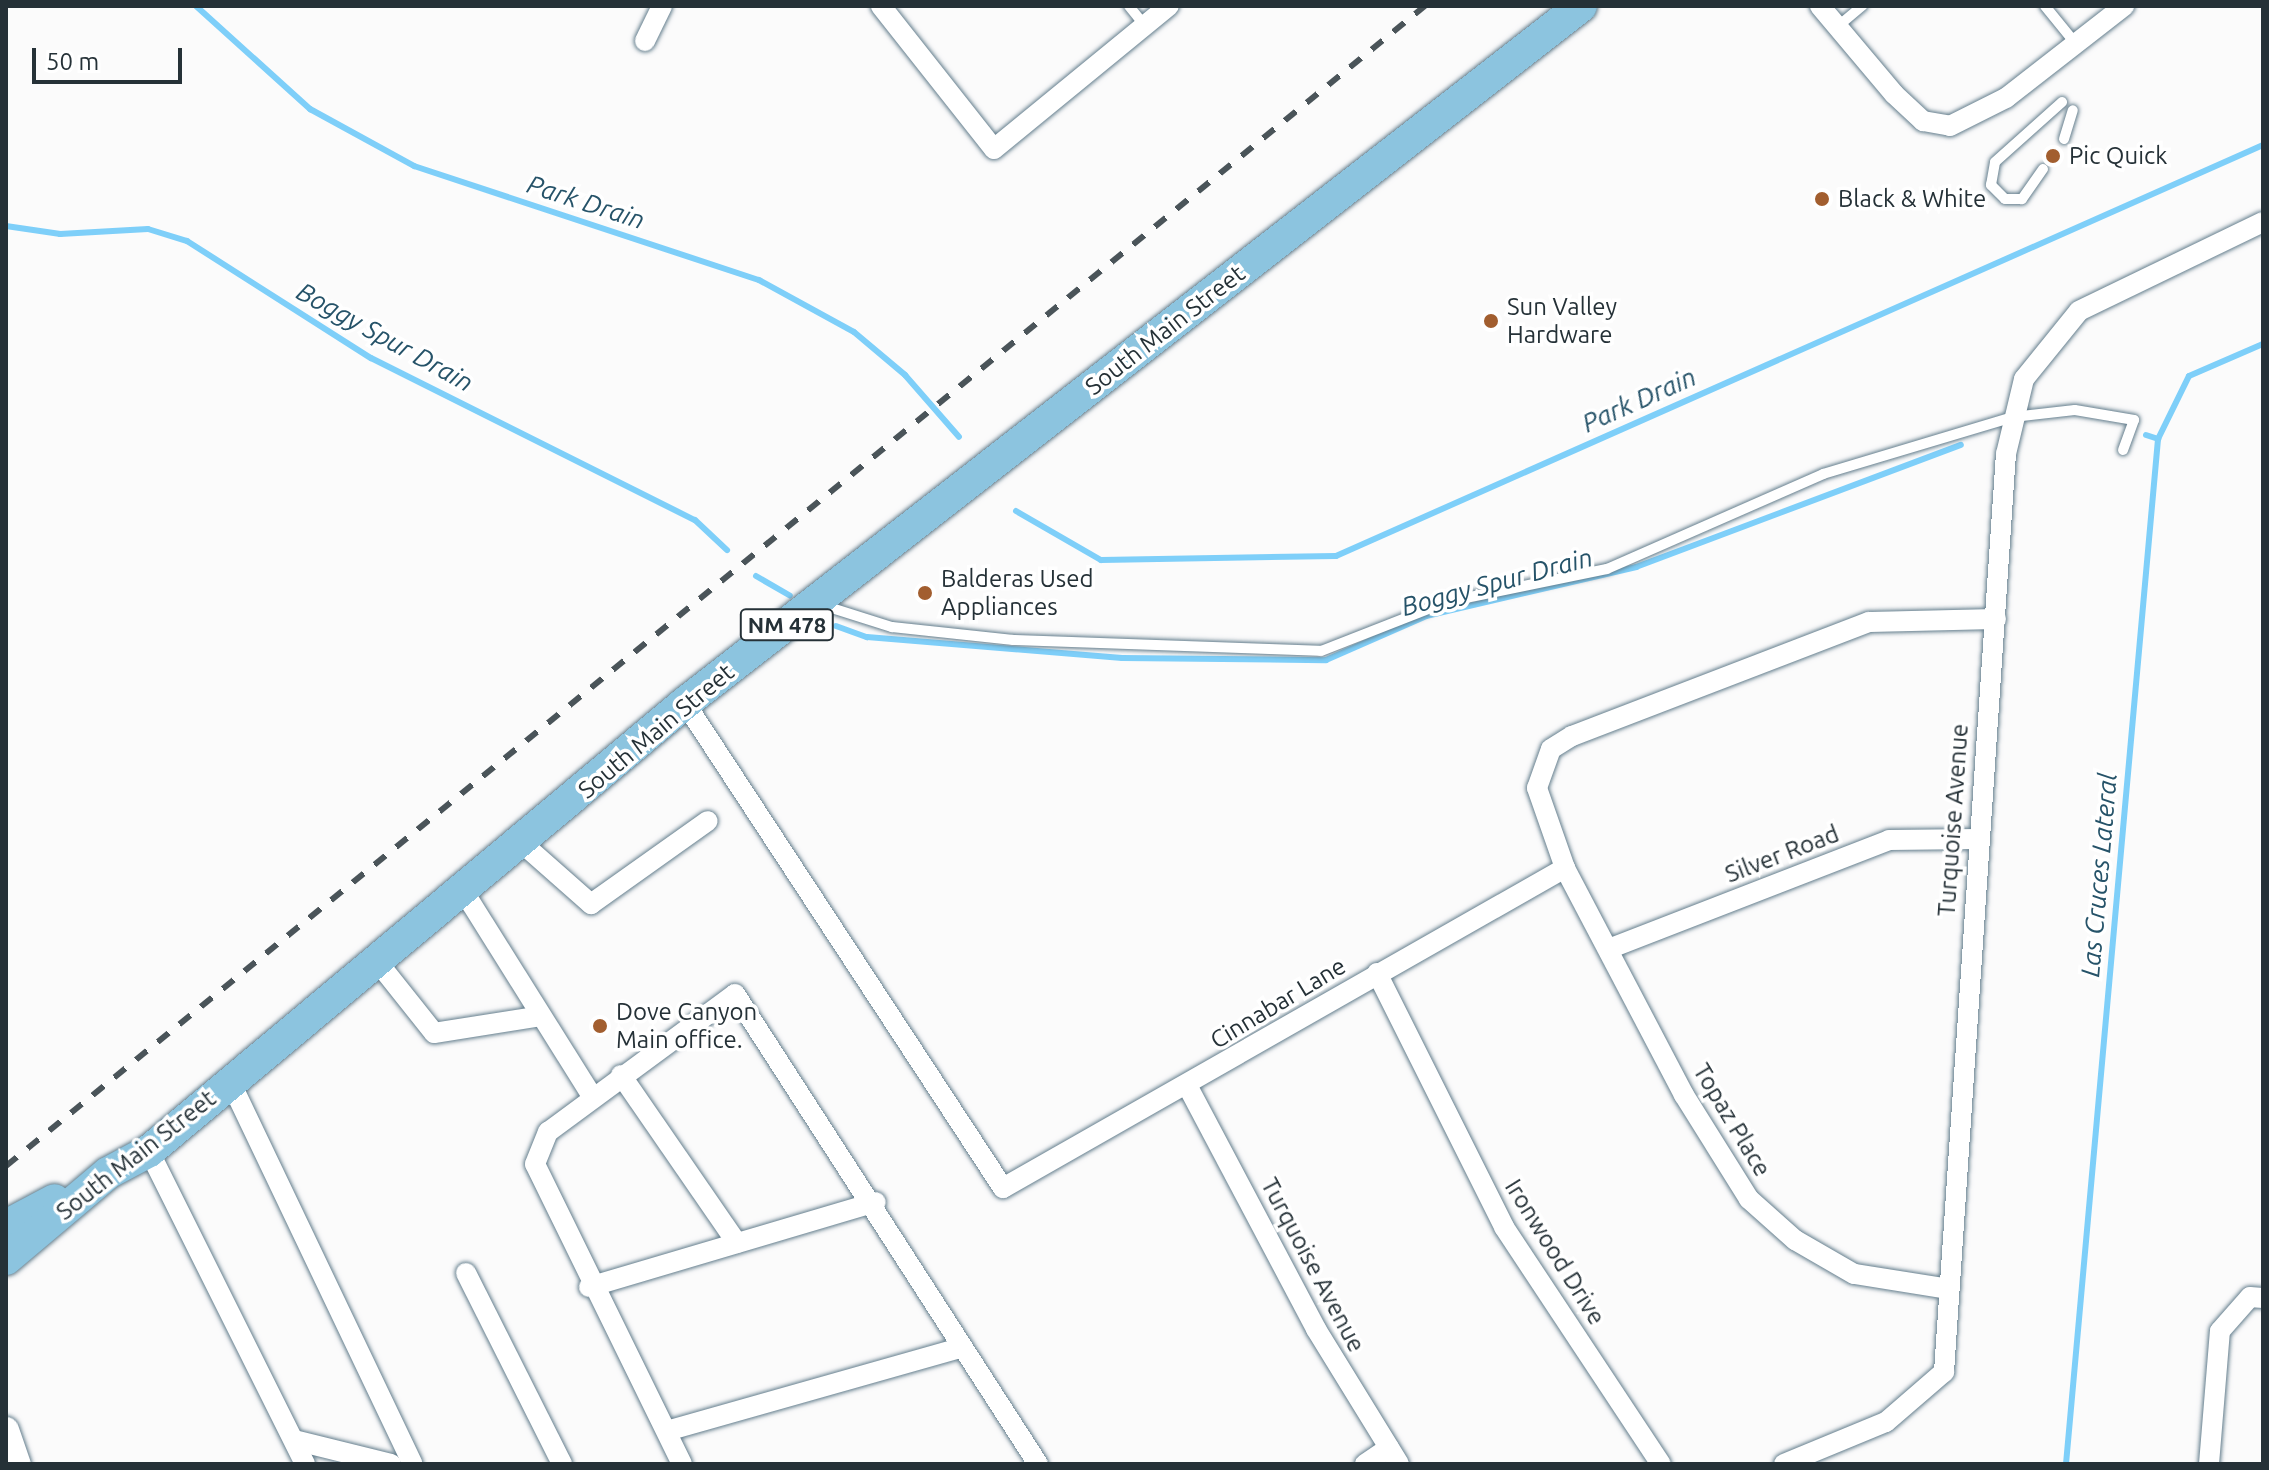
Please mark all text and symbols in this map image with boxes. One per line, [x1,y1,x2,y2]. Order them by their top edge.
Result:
scale bar [36,32,186,82]
text: 50 m [46,48,99,75]
place label: Pic Quick [2069,142,2167,170]
marker: Pic Quick [2044,147,2062,165]
water label: Park Drain [523,168,649,236]
place label: Black & White [1838,185,1986,213]
marker: Black & White [1813,190,1831,208]
street label: South Main Street [1080,259,1250,401]
water label: Boggy Spur Drain [291,276,479,398]
place label: Sun Valley Hardware [1507,293,1617,349]
marker: Sun Valley Hardware [1482,312,1500,330]
water label: Park Drain [1577,361,1701,439]
water label: Boggy Spur Drain [1398,541,1596,623]
place label: Balderas Used Appliances [941,565,1094,621]
marker: Balderas Used Appliances [916,584,934,602]
road number: NM 478 [739,607,835,643]
street label: South Main Street [572,658,740,804]
street label: Turquoise Avenue [1932,723,1974,917]
water label: Las Cruces Lateral [2075,772,2123,978]
street label: Silver Road [1721,819,1843,889]
street label: Cinnabar Lane [1205,951,1351,1055]
place label: Dove Canyon Main office. [616,998,757,1054]
marker: Dove Canyon Main office. [591,1017,609,1035]
street label: Topaz Place [1687,1058,1777,1182]
street label: South Main Street [51,1084,221,1226]
street label: Turquoise Avenue [1255,1173,1371,1357]
street label: Ironwood Drive [1499,1174,1611,1330]

